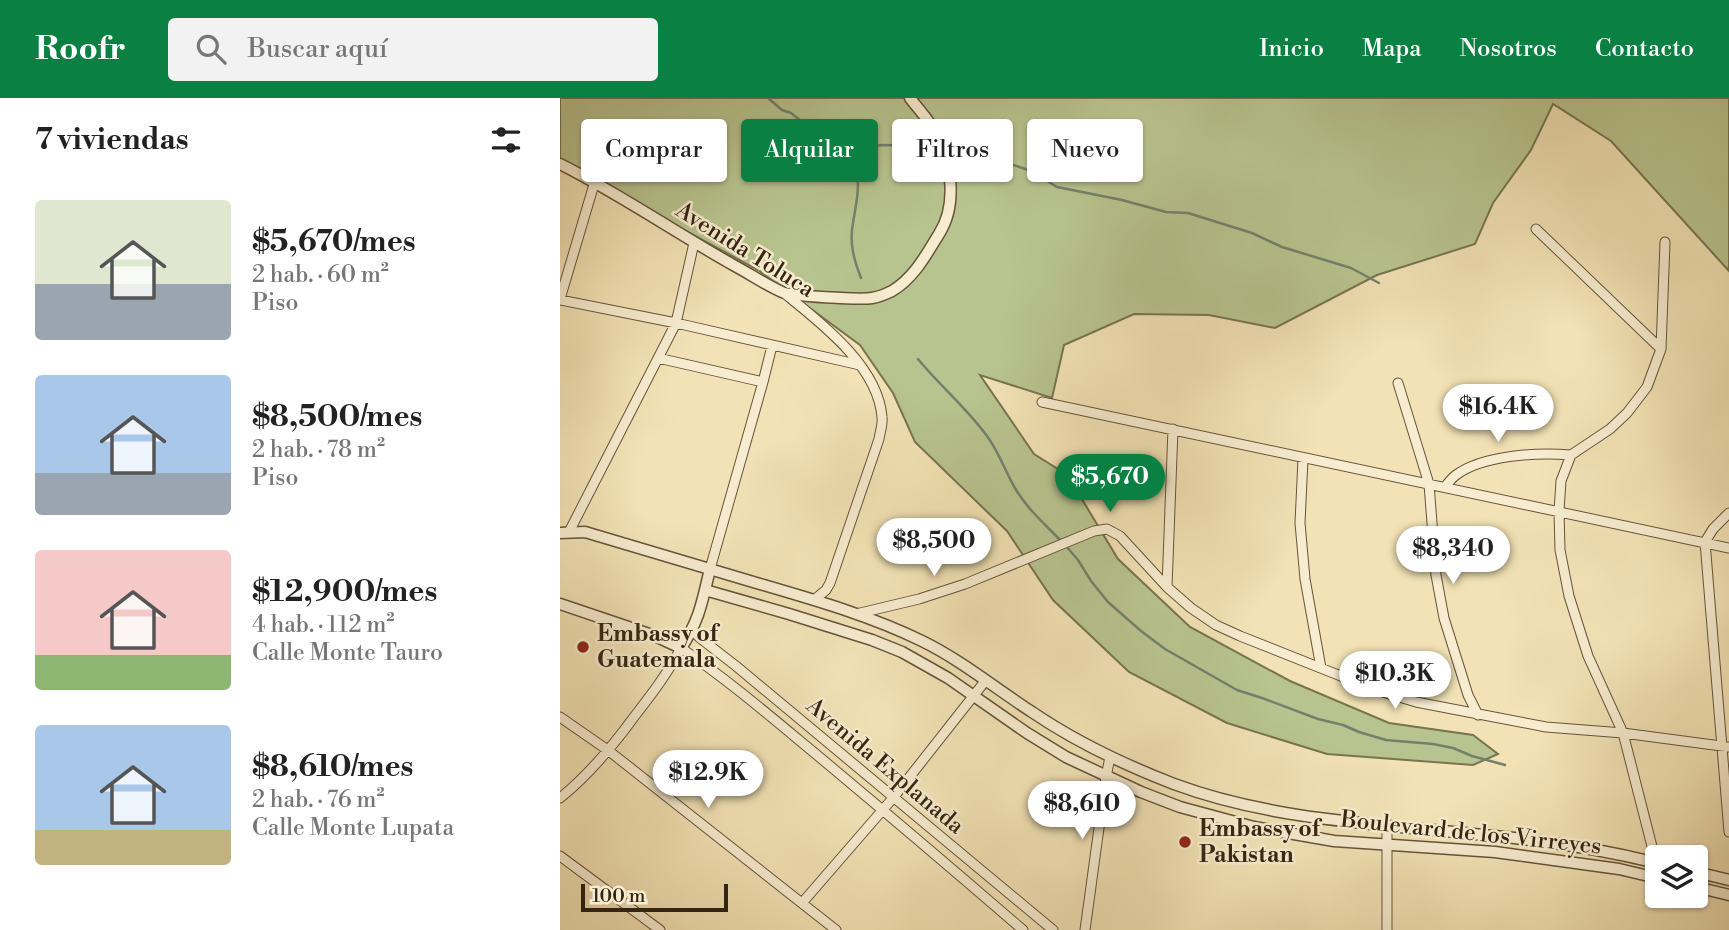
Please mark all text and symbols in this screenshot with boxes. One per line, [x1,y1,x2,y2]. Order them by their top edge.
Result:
search box [168,18,658,81]
text: Roofr [35,29,126,70]
icon: search [192,30,230,68]
text: Buscar aquí [248,33,388,65]
text: Inicio [1259,34,1324,64]
text: Mapa [1362,34,1421,64]
text: Nosotros [1459,34,1557,64]
text: Contacto [1595,34,1694,64]
chip: Comprar [581,119,727,182]
chip: Alquilar [741,119,878,182]
chip: Filtros [892,119,1013,182]
chip: Nuevo [1027,119,1143,182]
text: 7 viviendas [35,121,189,159]
icon: filters [487,121,525,159]
street label: Avenida Toluca [670,196,820,304]
text: $5,670/mes [252,223,416,261]
icon: home [91,228,175,312]
text: 2 hab. · 60 m² [252,261,389,289]
text: Piso [252,289,298,317]
pin: $16.4K [1441,384,1555,444]
text: $16.4K [1459,393,1537,421]
text: $8,500/mes [252,398,422,436]
icon: home [91,403,175,487]
text: 2 hab. · 78 m² [252,436,385,464]
pin: $5,670 [1053,454,1167,514]
text: $5,670 [1071,463,1149,491]
text: Piso [252,464,298,492]
pin: $8,500 [877,518,991,578]
pin: $8,340 [1396,526,1510,586]
text: $8,500 [892,527,976,555]
text: $8,340 [1412,535,1494,563]
text: $12,900/mes [252,573,437,611]
icon: home [91,578,175,662]
text: 4 hab. · 112 m² [252,611,394,639]
place label: Embassy of Guatemala [597,620,721,674]
text: Calle Monte Tauro [252,639,443,667]
marker: Embassy of Guatemala [575,639,591,655]
pin: $10.3K [1338,652,1452,711]
text: $10.3K [1355,660,1435,688]
street label: Avenida Explanada [800,691,970,840]
text: $8,610/mes [252,748,413,786]
pin: $12.9K [651,750,765,810]
icon: home [91,753,175,837]
text: $12.9K [669,759,747,787]
pin: $8,610 [1025,782,1139,841]
text: 2 hab. · 76 m² [252,786,385,814]
text: $8,610 [1044,790,1120,818]
street label: Boulevard de los Virreyes [1338,805,1603,861]
text: Calle Monte Lupata [252,814,454,842]
place label: Embassy of Pakistan [1199,815,1323,869]
marker: Embassy of Pakistan [1177,834,1193,850]
map controls [1645,845,1708,908]
button: layers [1645,845,1708,908]
scale bar [581,881,728,913]
text: 100 m [592,884,645,908]

